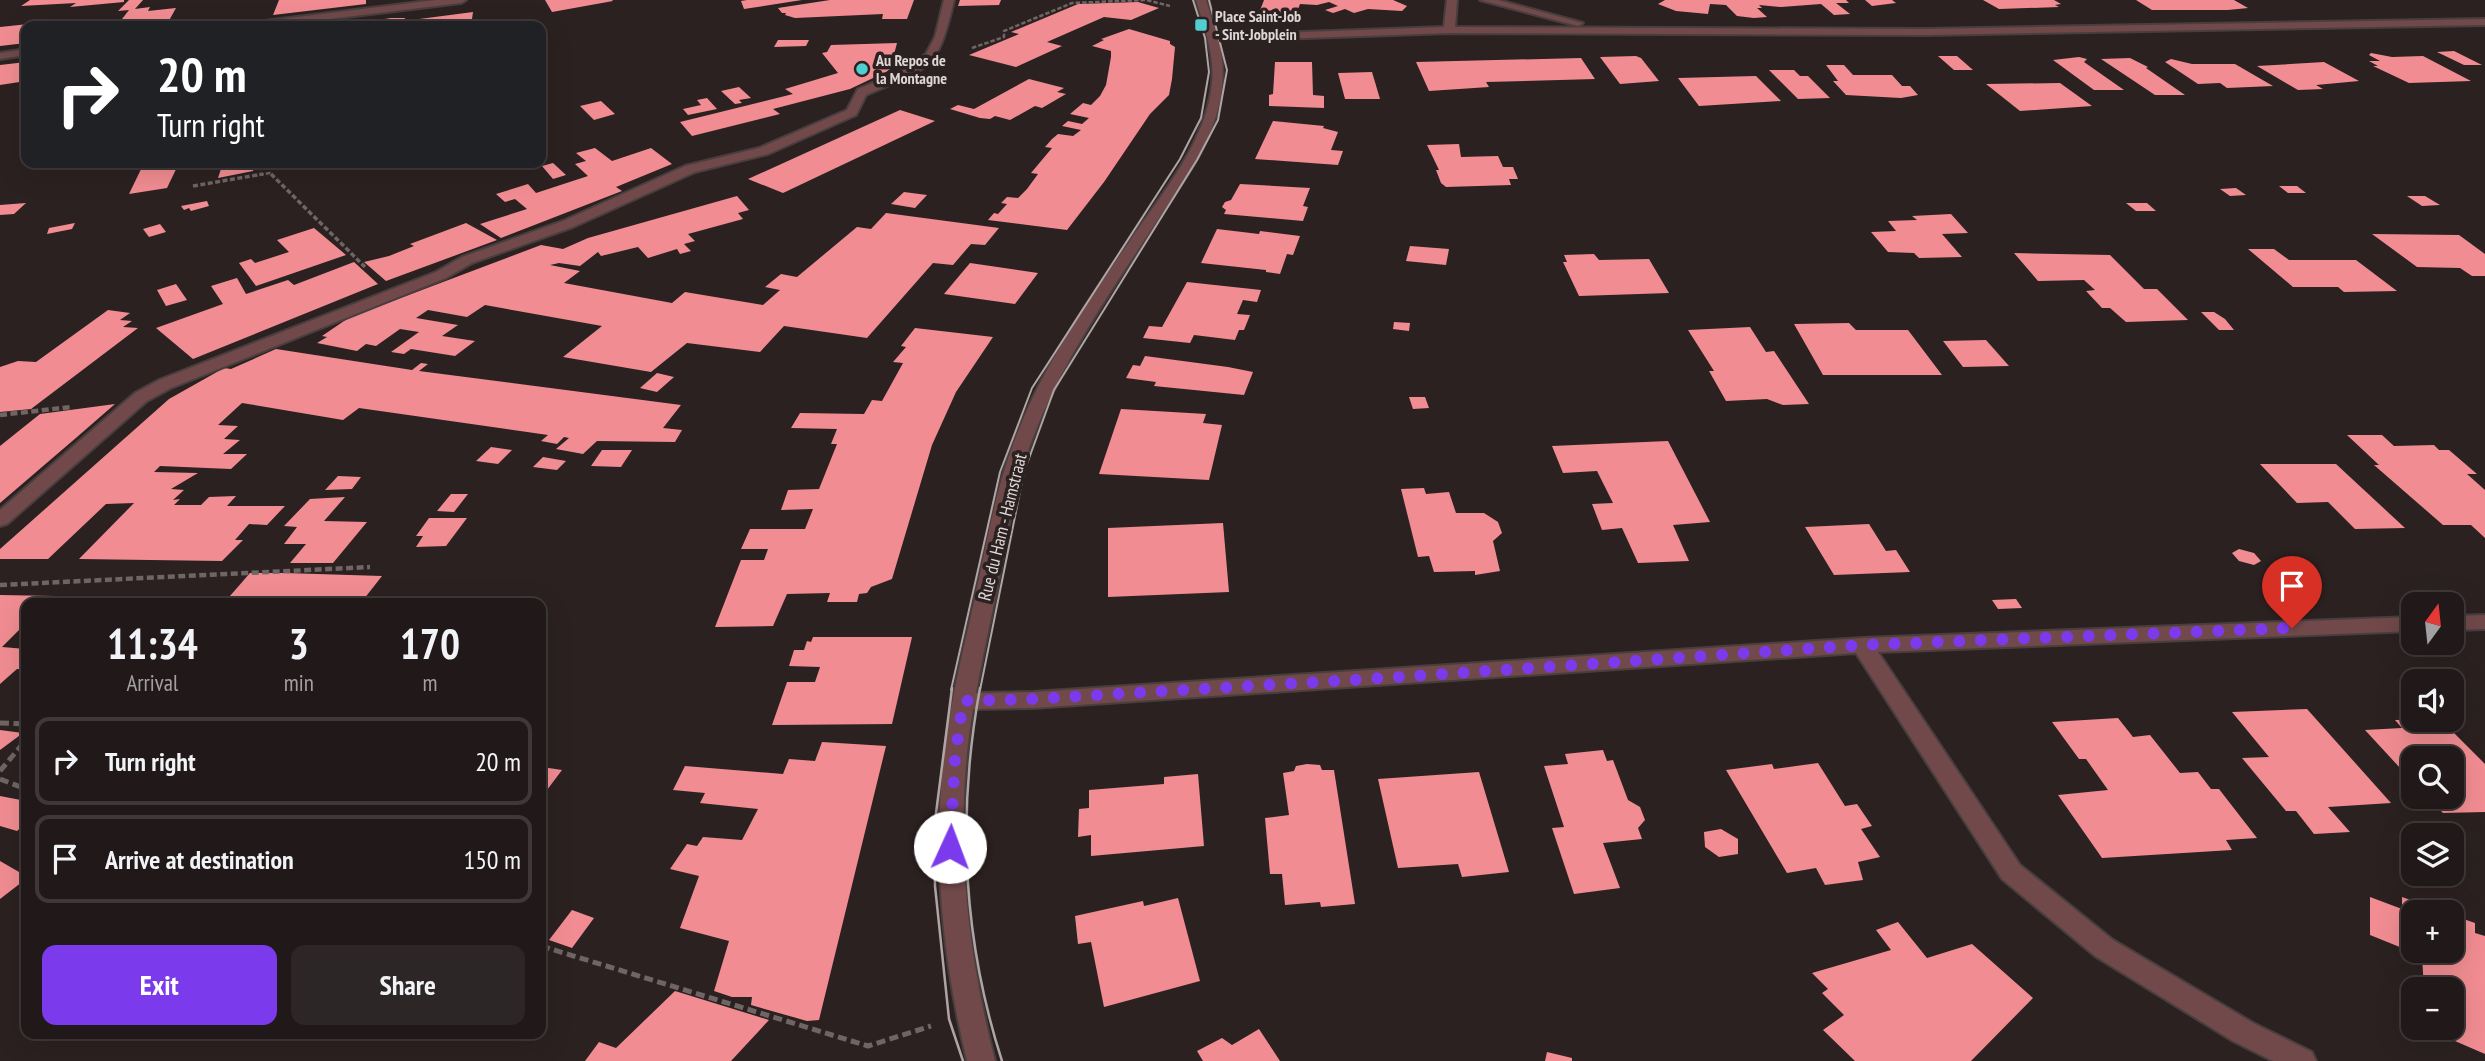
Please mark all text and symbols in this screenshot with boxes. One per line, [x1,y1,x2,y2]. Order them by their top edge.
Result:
place label: Place Saint-Job - Sint-Jobplein [1215,6,1301,44]
marker: Place Saint-Job - Sint-Jobplein [1193,17,1209,33]
text: 20 m [157,42,246,106]
icon: right [42,49,133,140]
place label: Au Repos de la Montagne [875,50,947,88]
marker: Au Repos de la Montagne [854,61,870,77]
text: Turn right [157,104,265,146]
street label: Rue du Ham - Hamstraat [973,451,1031,603]
pin [2262,556,2322,628]
icon: arrive [2273,567,2311,605]
north arrow [2401,592,2464,654]
map controls [2401,592,2464,1040]
text: 11:34 [107,616,198,671]
text: 3 [289,616,309,671]
text: 170 [400,616,460,671]
text: Arrival [126,668,178,697]
text: min [284,668,314,697]
text: m [422,668,437,697]
button: sound [2401,669,2464,732]
icon: right [46,742,84,780]
text: Turn right [105,745,196,778]
text: 20 m [475,745,521,778]
button: search [2401,746,2464,809]
position arrow [913,810,987,884]
button: layers [2401,823,2464,886]
icon: arrive [46,840,84,878]
text: Arrive at destination [105,843,294,876]
text: 150 m [463,843,521,876]
button: + [2401,900,2464,963]
button: Exit [42,945,277,1025]
button: Share [291,945,525,1025]
button: − [2401,977,2464,1040]

